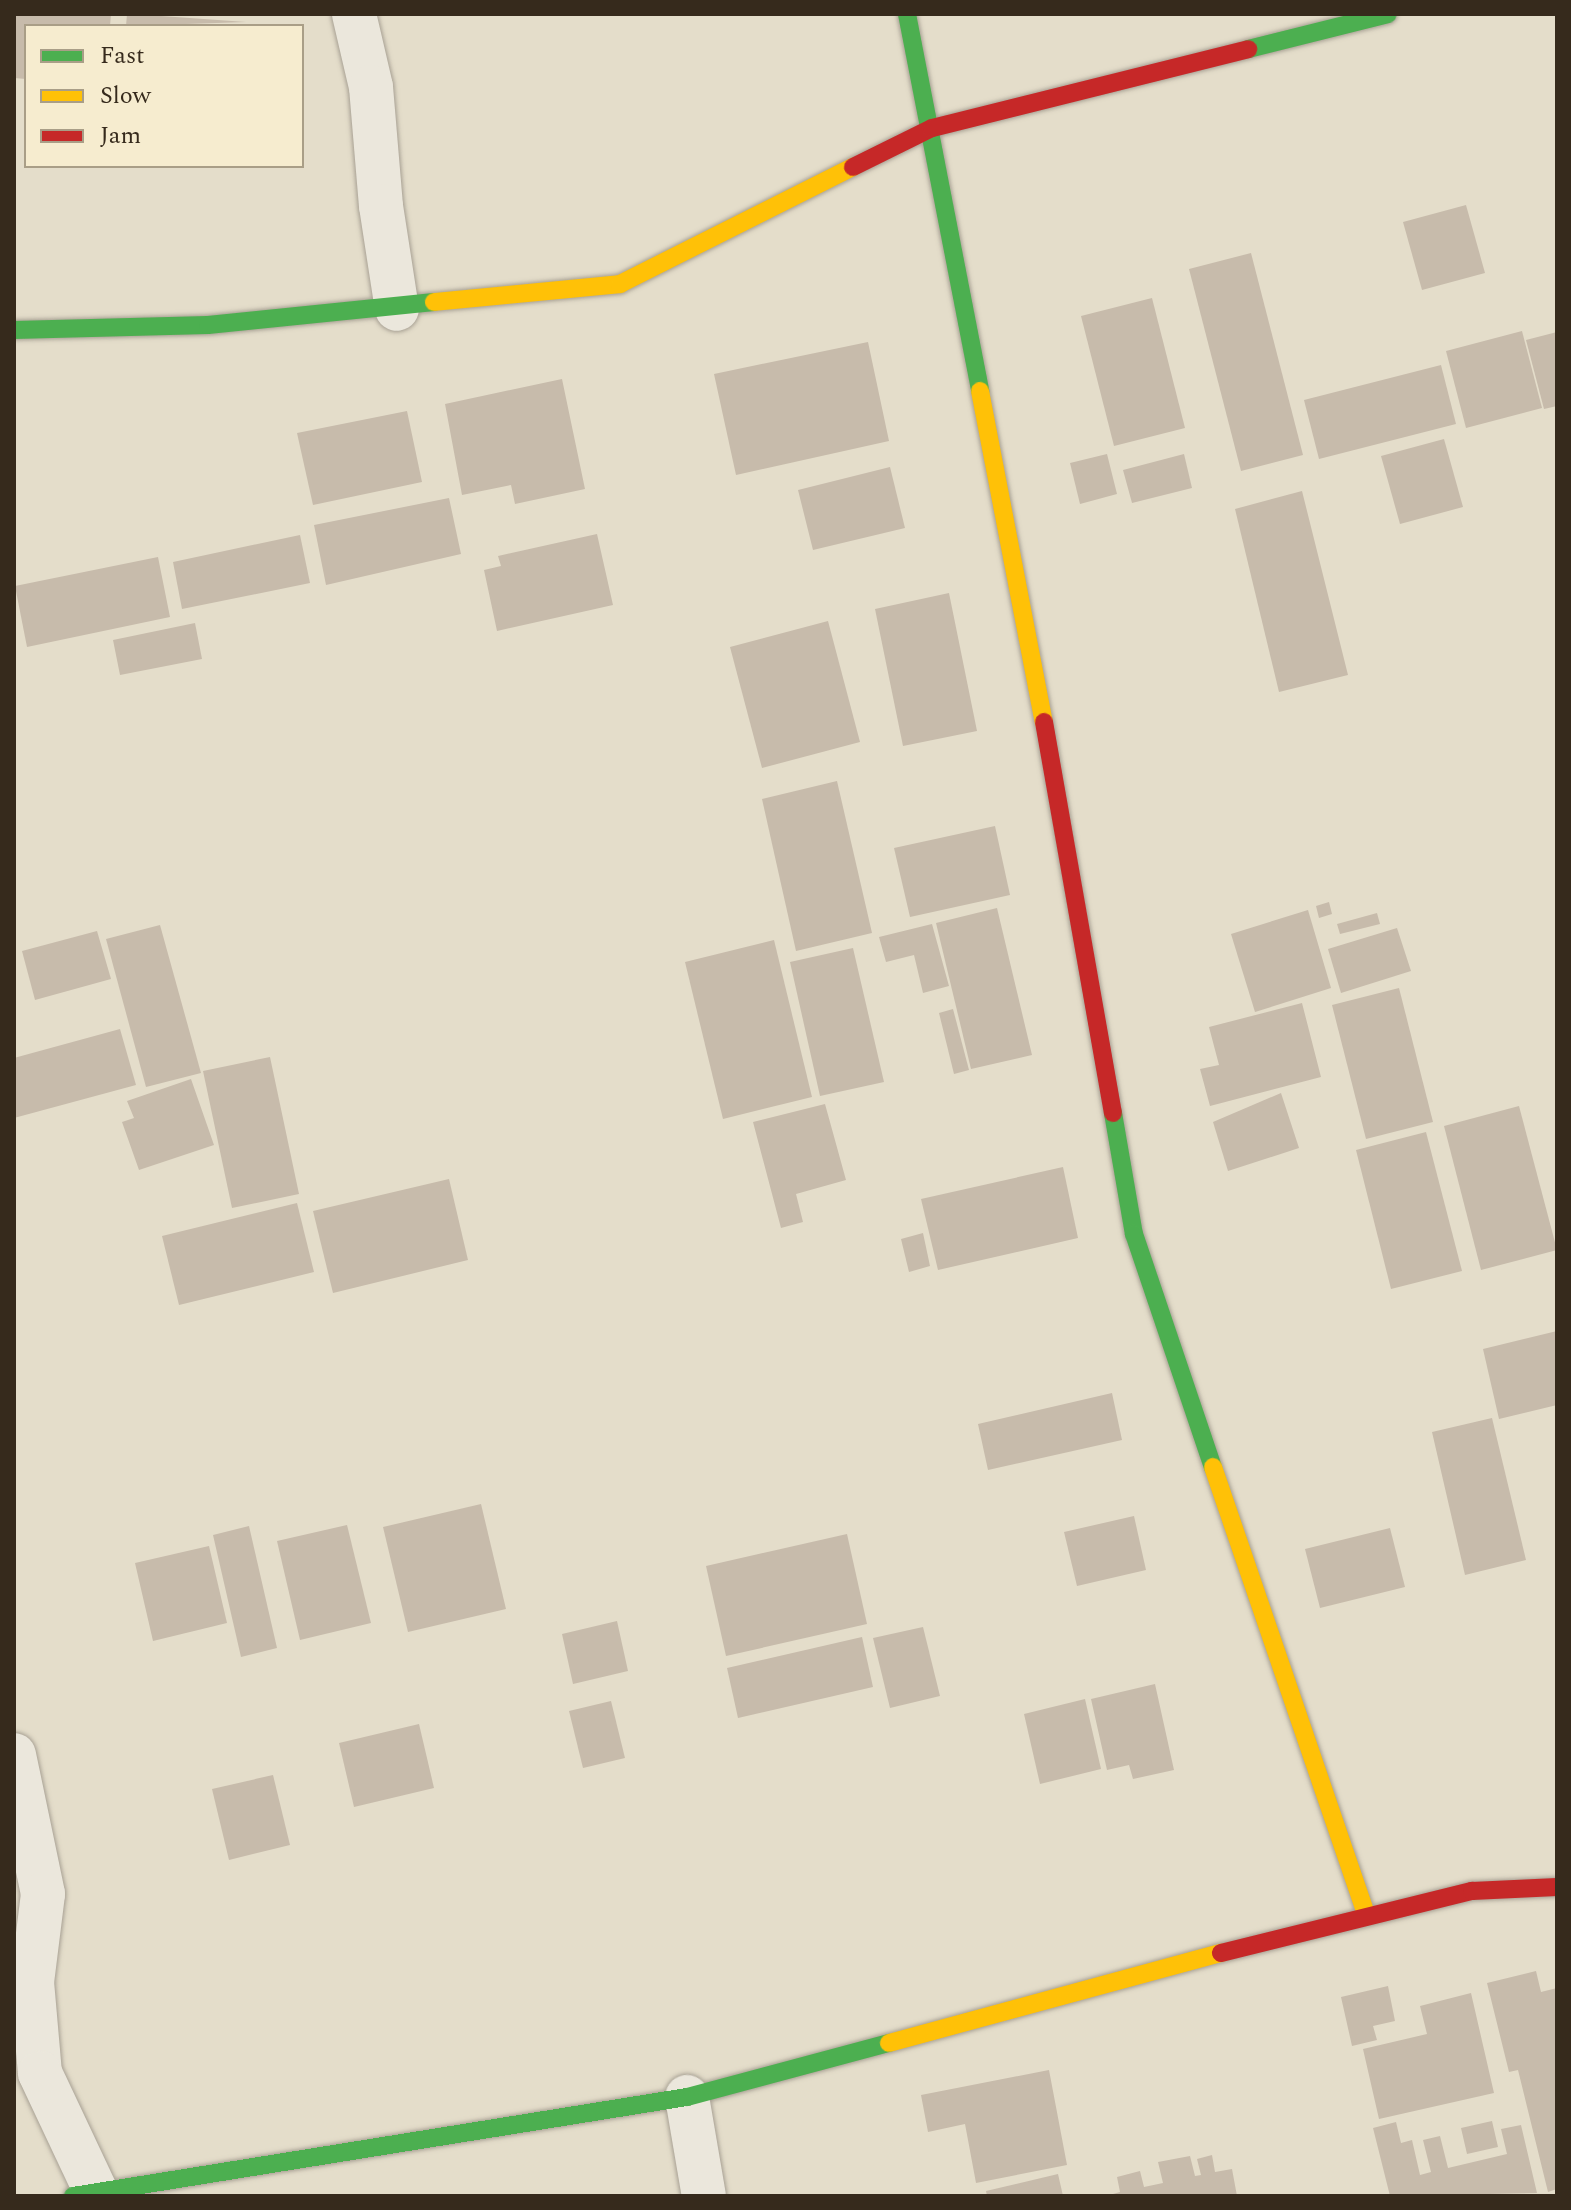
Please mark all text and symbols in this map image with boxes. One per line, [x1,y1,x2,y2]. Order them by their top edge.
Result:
legend [24,24,304,168]
text: Fast [100,38,145,74]
text: Slow [100,78,151,114]
text: Jam [100,118,141,154]

